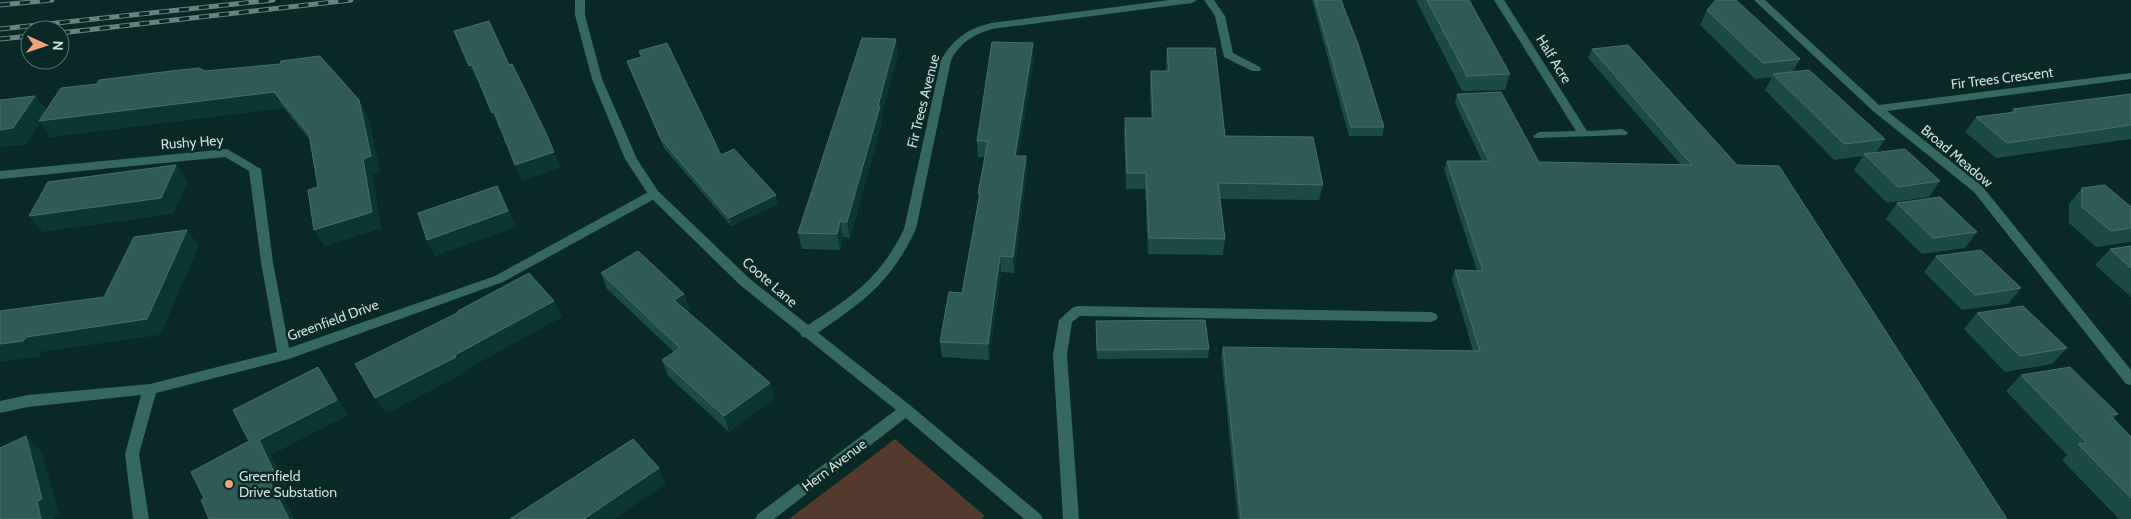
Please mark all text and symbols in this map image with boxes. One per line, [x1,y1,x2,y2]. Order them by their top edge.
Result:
north arrow [20,20,70,70]
street label: Half Acre [1532,31,1576,87]
text: N [49,40,67,51]
street label: Fir Trees Avenue [903,52,943,150]
street label: Fir Trees Crescent [1950,63,2055,93]
street label: Broad Meadow [1917,121,1997,191]
street label: Rushy Hey [160,131,224,153]
street label: Coote Lane [739,253,801,311]
street label: Greenfield Drive [285,295,381,345]
street label: Hern Avenue [798,435,870,495]
place label: Greenfield Drive Substation [239,467,337,501]
marker: Greenfield Drive Substation [223,478,235,490]

